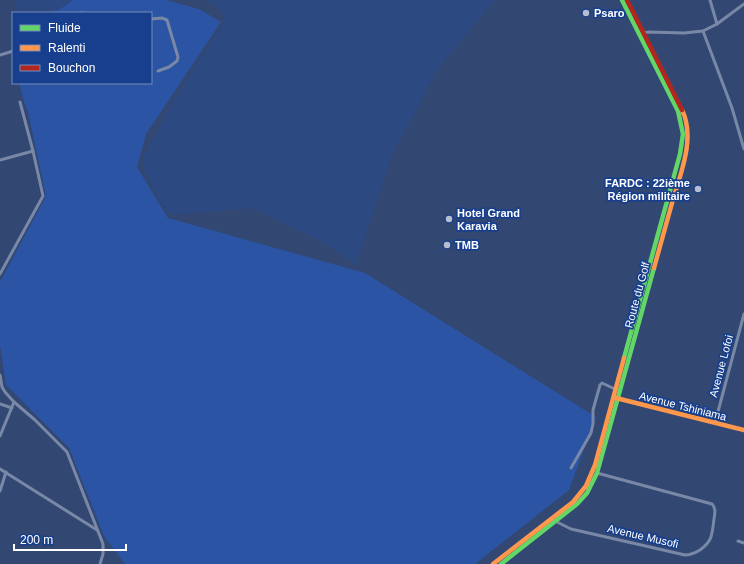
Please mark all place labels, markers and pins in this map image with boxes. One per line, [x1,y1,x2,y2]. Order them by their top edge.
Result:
place label: Psaro [594,7,625,19]
marker: Psaro [581,8,591,18]
place label: FARDC : 22ième Région militaire [605,177,690,202]
marker: FARDC : 22ième Région militaire [693,184,703,194]
place label: Hotel Grand Karavia [457,207,520,232]
marker: Hotel Grand Karavia [444,214,454,224]
place label: TMB [455,239,479,251]
marker: TMB [442,240,452,250]

